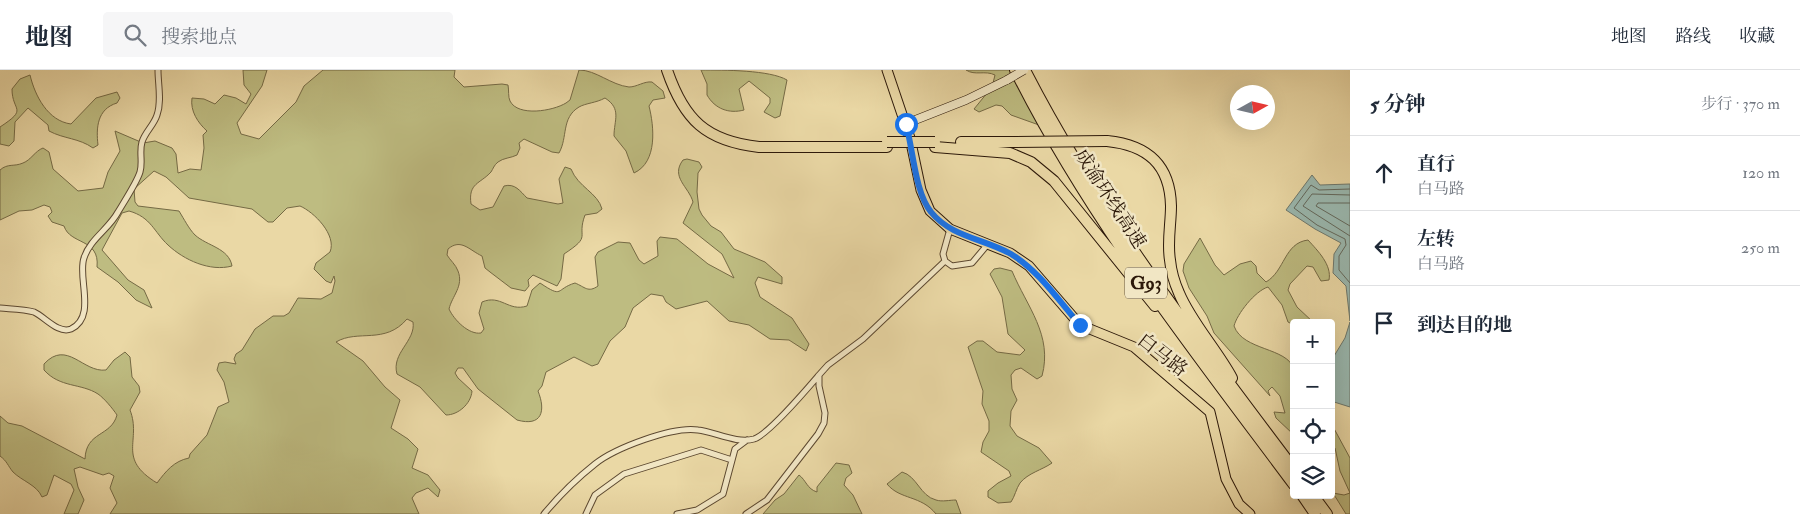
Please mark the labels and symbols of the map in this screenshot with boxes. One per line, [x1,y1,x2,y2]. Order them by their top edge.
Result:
north arrow [1230,85,1275,130]
route start [895,113,918,136]
street label: 成渝环线高速 [1069,144,1151,253]
road number: G93 [1125,268,1167,298]
route end [1069,314,1092,337]
street label: 白马路 [1133,328,1192,382]

